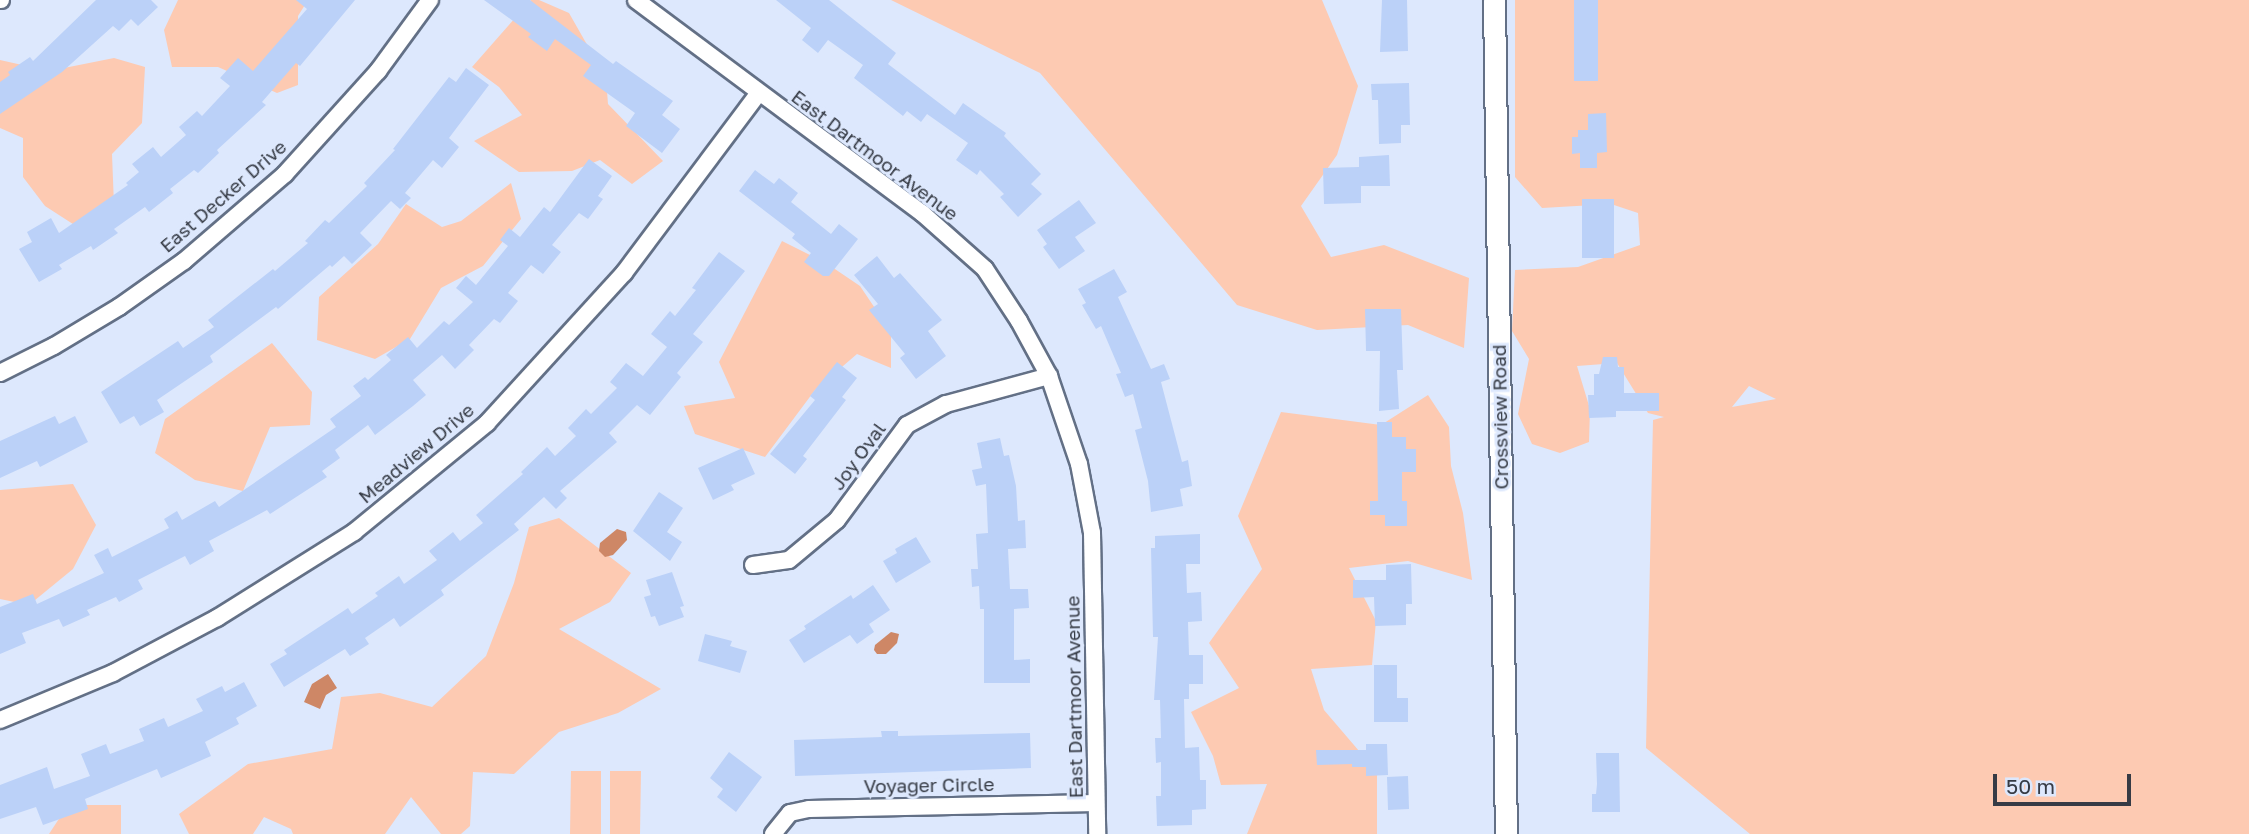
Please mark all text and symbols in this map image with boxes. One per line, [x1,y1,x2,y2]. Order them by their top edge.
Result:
street label: East Dartmoor Avenue [787,85,963,225]
street label: East Decker Drive [155,135,291,257]
street label: Crossview Road [1487,344,1513,490]
street label: Meadview Drive [354,398,478,508]
street label: Joy Oval [826,418,890,494]
street label: East Dartmoor Avenue [1061,595,1087,799]
scale bar [1997,760,2135,804]
street label: Voyager Circle [863,772,995,798]
text: 50 m [2006,773,2055,799]

